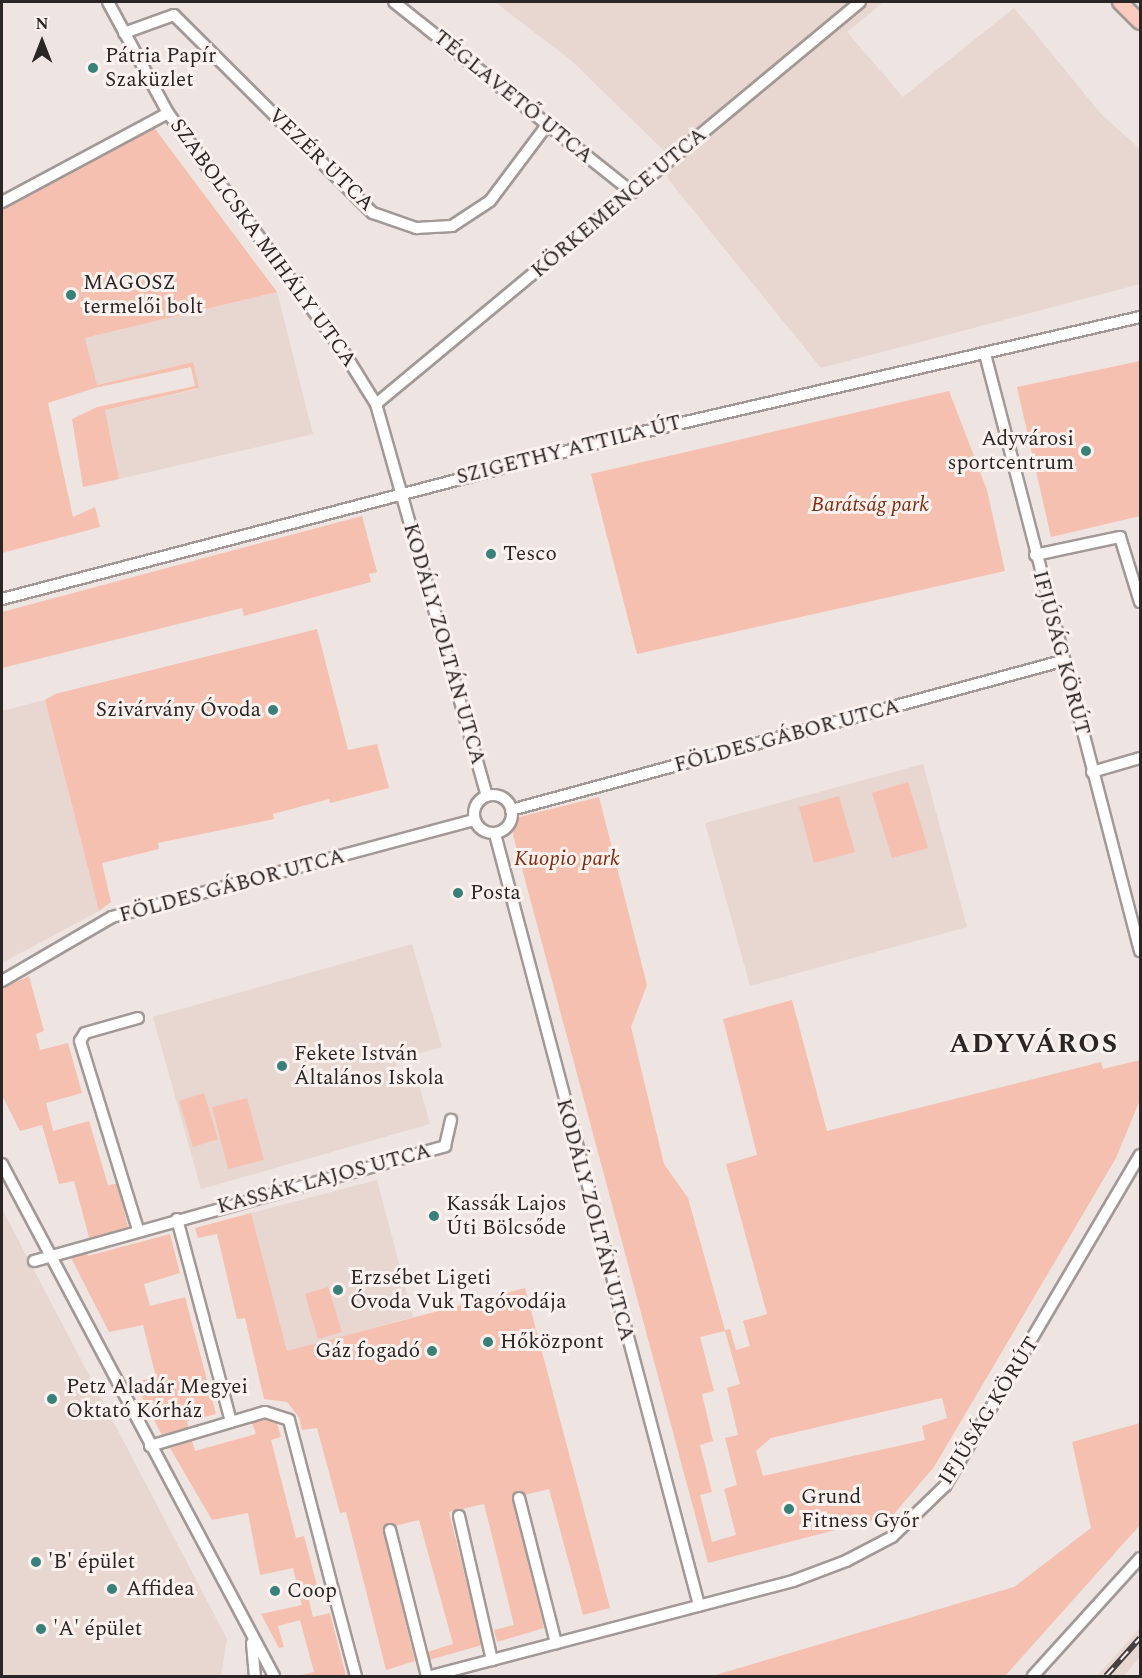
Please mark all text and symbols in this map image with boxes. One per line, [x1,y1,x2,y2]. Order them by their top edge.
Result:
north arrow [12,12,72,72]
text: N [35,12,49,36]
street label: TÉGLAVETŐ UTCA [428,25,598,169]
place label: Pátria Papír Szaküzlet [105,43,216,93]
marker: Pátria Papír Szaküzlet [86,61,100,75]
street label: VEZÉR UTCA [263,103,379,217]
street label: SZABOLCSKA MIHÁLY UTCA [164,114,362,372]
street label: KÖRKEMENCE UTCA [526,123,712,283]
place label: MAGOSZ termelői bolt [83,270,203,320]
marker: MAGOSZ termelői bolt [64,288,78,302]
street label: SZIGETHY ATTILA ÚT [454,410,684,490]
place label: Adyvárosi sportcentrum [948,426,1074,476]
marker: Adyvárosi sportcentrum [1079,444,1093,458]
park label: Barátság park [811,492,929,518]
street label: KODÁLY ZOLTÁN UTCA [397,520,491,768]
place label: Tesco [503,541,557,567]
marker: Tesco [484,547,498,561]
street label: IFJÚSÁG KÖRÚT [1027,568,1095,738]
street label: FÖLDES GÁBOR UTCA [672,694,902,778]
place label: Szivárvány Óvoda [96,697,261,723]
marker: Szivárvány Óvoda [266,703,280,717]
street label: FÖLDES GÁBOR UTCA [117,844,347,928]
park label: Kuopio park [514,846,620,872]
place label: Posta [470,880,521,906]
marker: Posta [451,886,465,900]
district label: ADYVÁROS [949,1029,1119,1061]
place label: Fekete István Általános Iskola [294,1041,444,1091]
marker: Fekete István Általános Iskola [275,1059,289,1073]
street label: KODÁLY ZOLTÁN UTCA [550,1096,640,1344]
street label: KASSÁK LAJOS UTCA [214,1138,434,1220]
place label: Kassák Lajos Úti Bölcsőde [446,1191,567,1241]
marker: Kassák Lajos Úti Bölcsőde [427,1209,441,1223]
place label: Erzsébet Ligeti Óvoda Vuk Tagóvodája [350,1265,566,1315]
marker: Erzsébet Ligeti Óvoda Vuk Tagóvodája [331,1283,345,1297]
place label: Hőközpont [500,1329,604,1355]
street label: IFJÚSÁG KÖRÚT [933,1332,1045,1490]
marker: Hőközpont [481,1335,495,1349]
place label: Gáz fogadó [315,1338,420,1364]
marker: Gáz fogadó [425,1344,439,1358]
place label: Petz Aladár Megyei Oktató Kórház [66,1374,248,1424]
marker: Petz Aladár Megyei Oktató Kórház [43,1390,61,1408]
place label: Grund Fitness Győr [801,1484,919,1534]
marker: Grund Fitness Győr [782,1502,796,1516]
place label: 'B' épület [48,1549,135,1575]
marker: 'B' épület [29,1555,43,1569]
place label: Affidea [126,1576,195,1602]
place label: Coop [287,1578,337,1604]
marker: Affidea [103,1580,121,1598]
marker: Coop [268,1584,282,1598]
place label: 'A' épület [53,1616,142,1642]
marker: 'A' épület [34,1622,48,1636]

